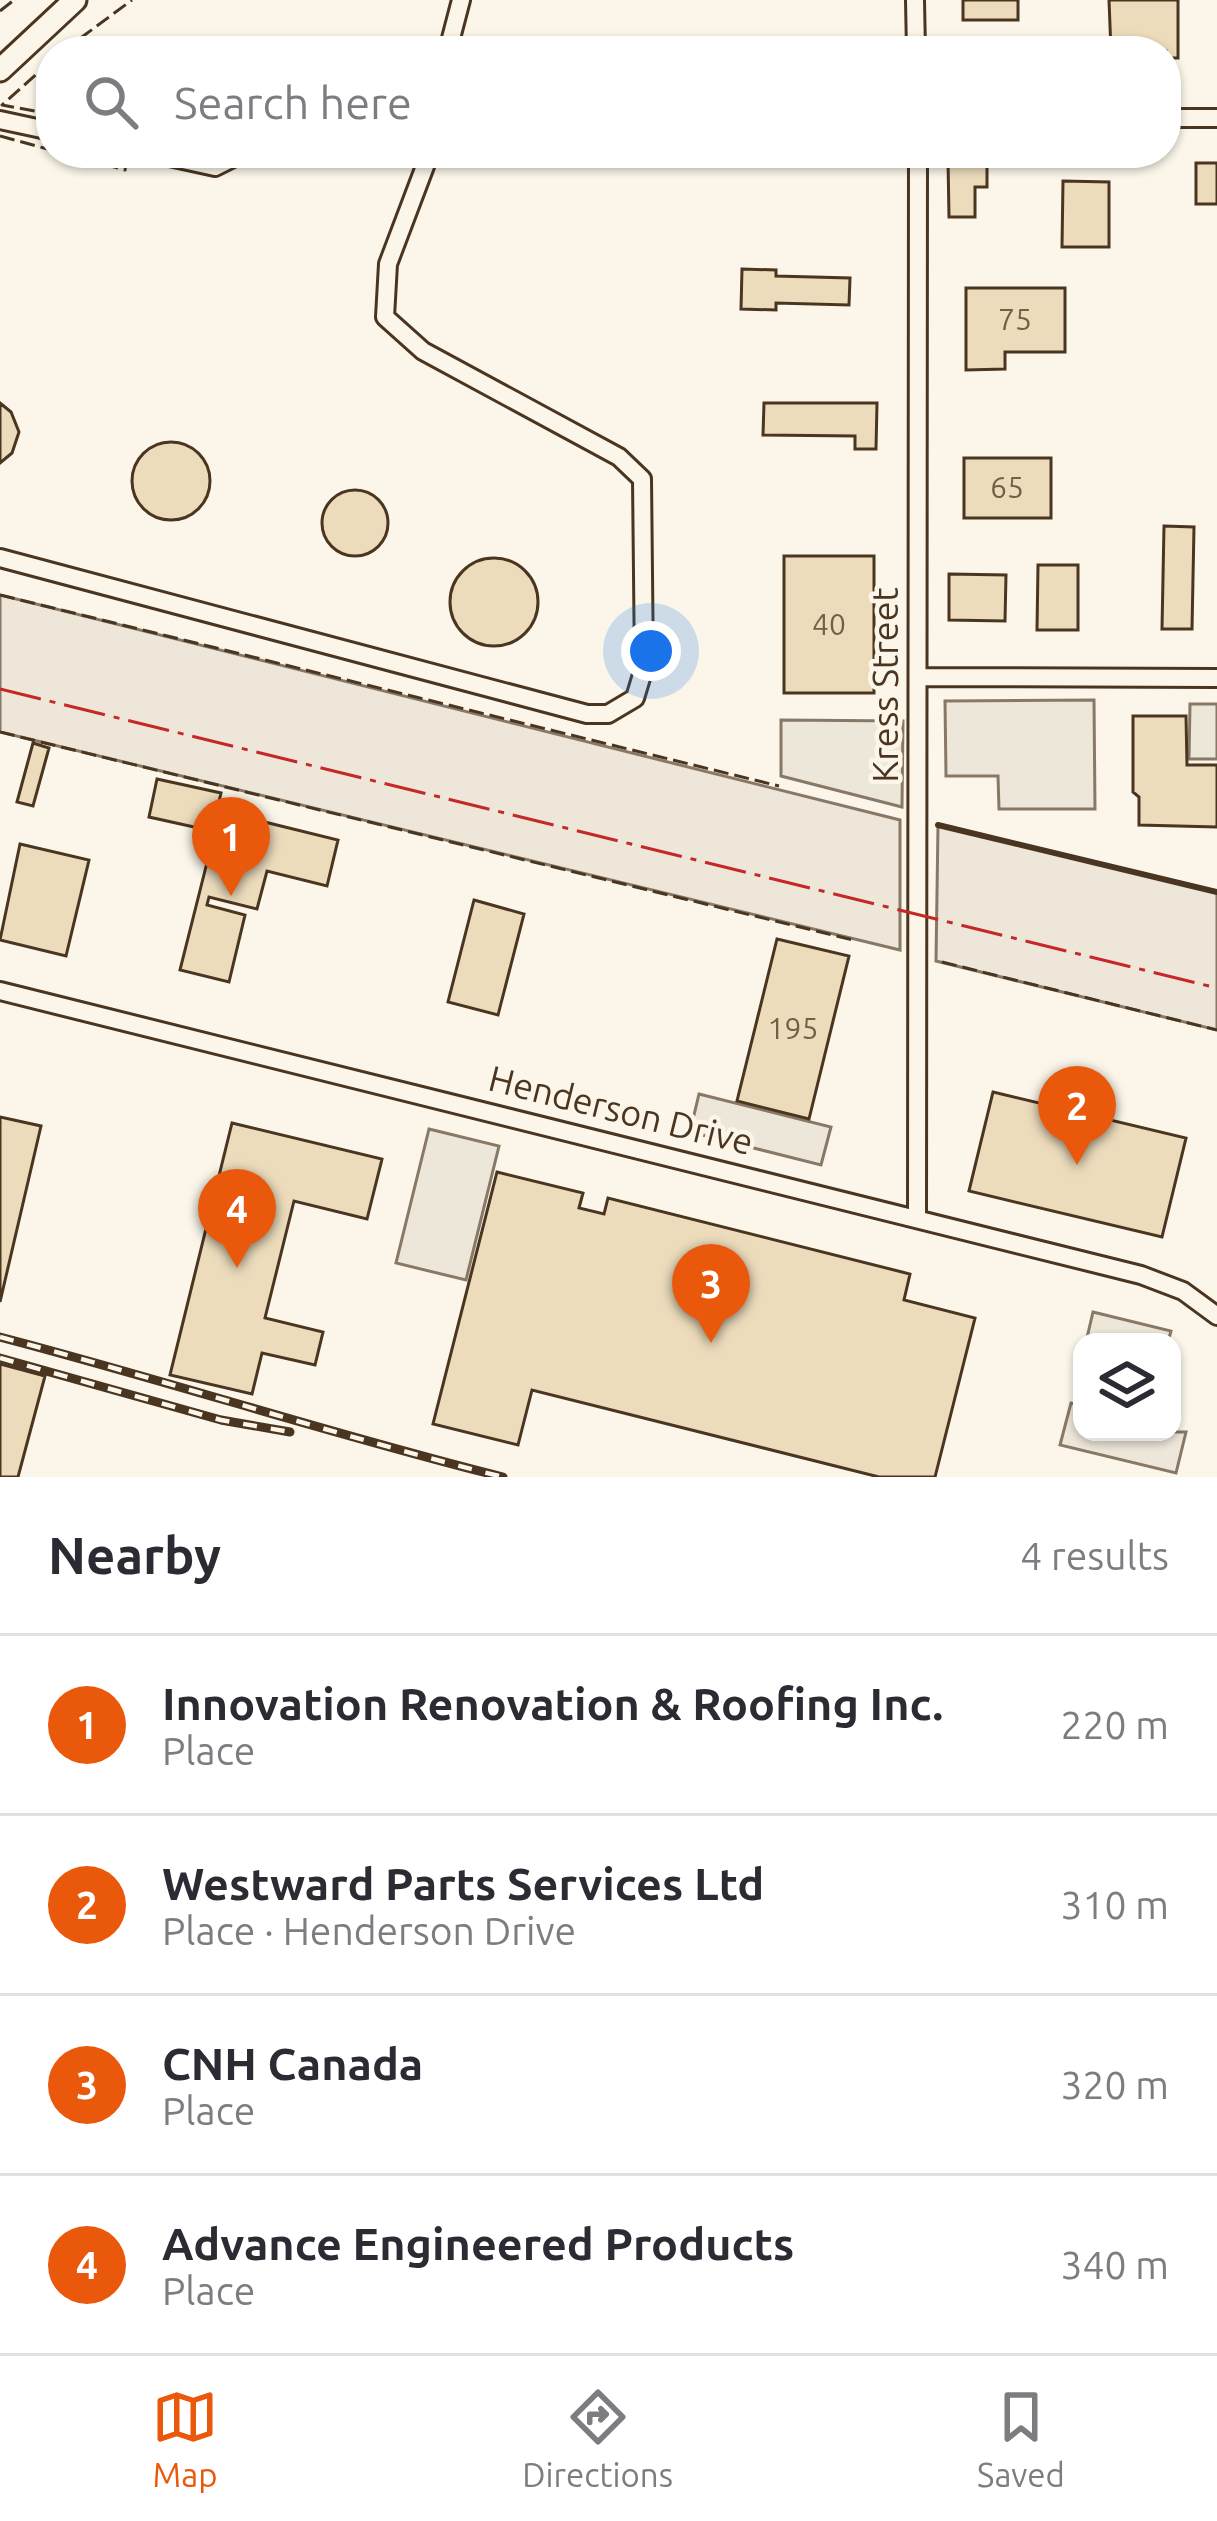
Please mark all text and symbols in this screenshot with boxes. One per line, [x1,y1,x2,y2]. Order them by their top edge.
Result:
search box [36,36,1181,168]
icon: search [78,69,144,135]
text: Search here [174,77,412,128]
house number: 75 [998,302,1032,336]
house number: 65 [990,470,1024,504]
street label: Kress Street [864,587,905,783]
house number: 40 [812,607,846,641]
your location [621,621,681,681]
pin: 1 [192,797,270,896]
house number: 195 [768,1011,818,1045]
street label: Henderson Drive [485,1057,757,1162]
pin: 2 [1038,1066,1116,1165]
pin: 4 [198,1169,276,1268]
pin: 3 [672,1244,750,1343]
map controls [1073,1333,1181,1441]
button: layers [1073,1333,1181,1441]
text: Nearby [48,1526,221,1584]
text: 4 results [1020,1534,1169,1577]
text: Innovation Renovation & Roofing Inc. [162,1678,943,1729]
text: 1 [76,1703,98,1746]
text: 220 m [1060,1703,1169,1746]
text: Place [162,1729,255,1772]
text: Westward Parts Services Ltd [162,1858,764,1909]
text: 2 [76,1883,98,1926]
text: 310 m [1060,1883,1169,1926]
text: Place · Henderson Drive [162,1909,576,1952]
text: CNH Canada [162,2038,423,2089]
text: 3 [76,2063,98,2106]
text: 320 m [1060,2063,1169,2106]
text: Place [162,2089,255,2132]
text: Advance Engineered Products [162,2218,794,2269]
text: 4 [76,2243,98,2286]
text: 340 m [1060,2243,1169,2286]
text: Place [162,2269,255,2312]
tab: Map [152,2384,218,2493]
tab: Directions [522,2384,673,2493]
tab: Saved [977,2384,1065,2493]

